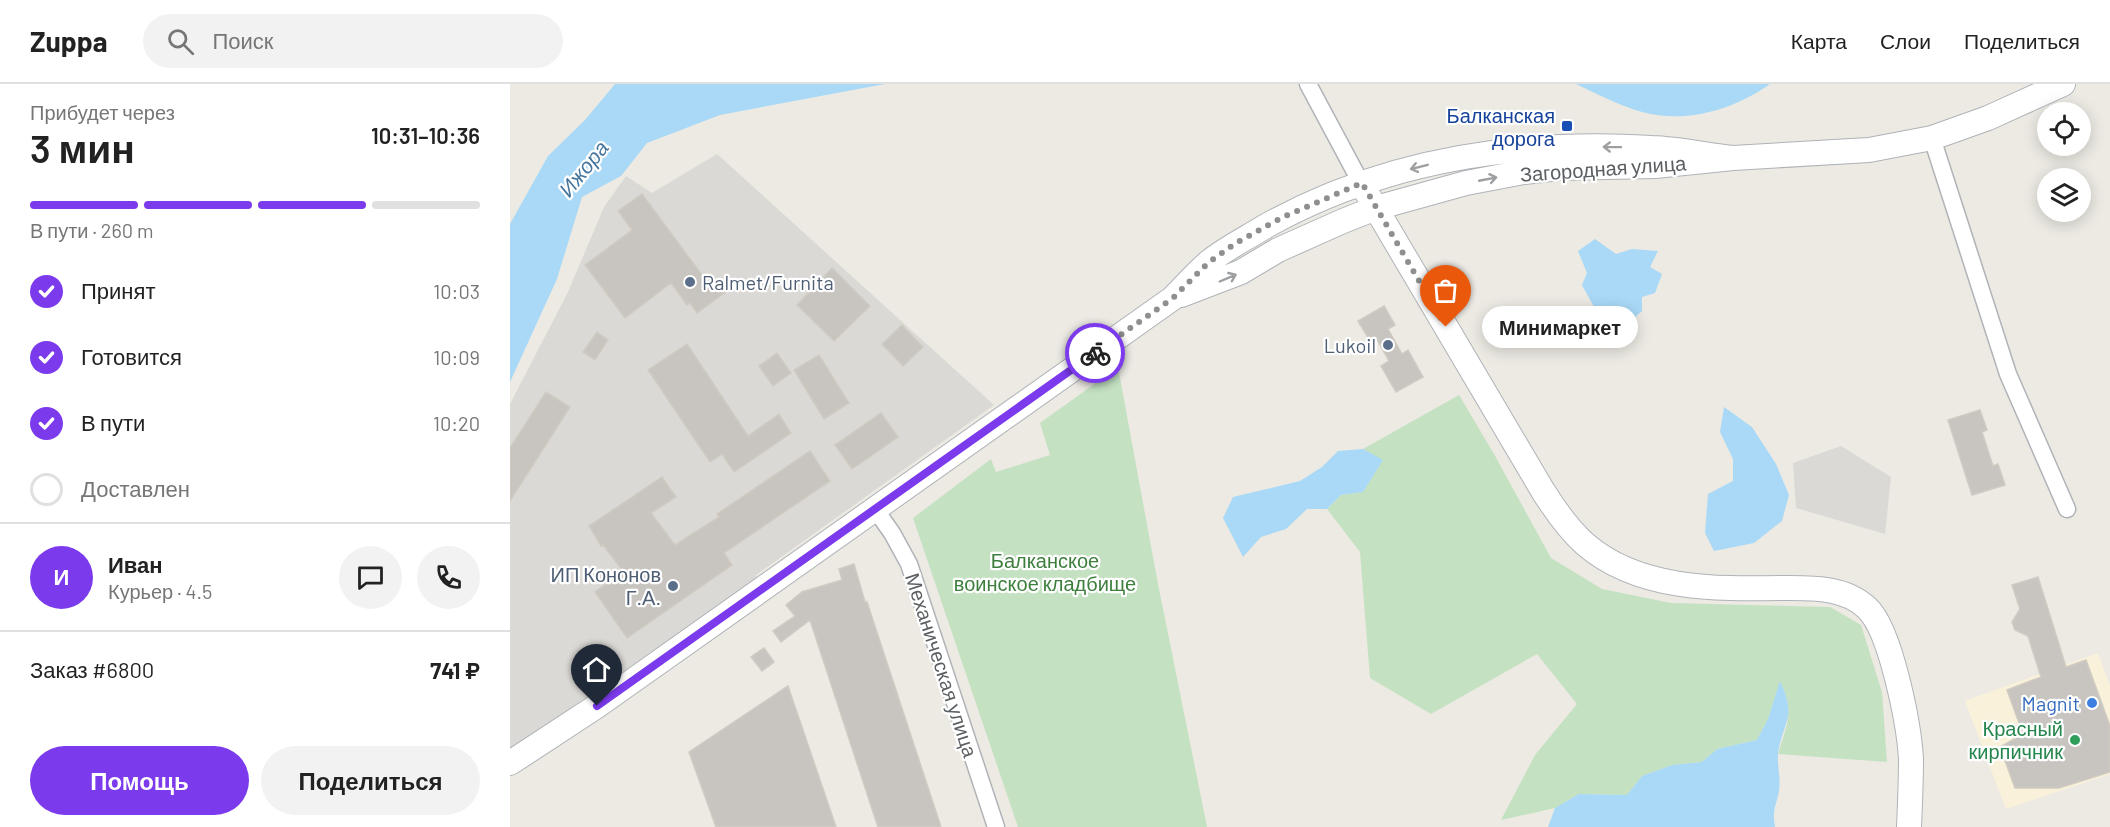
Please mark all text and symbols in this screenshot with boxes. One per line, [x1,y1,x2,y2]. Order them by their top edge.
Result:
search box [143,14,563,68]
text: Zuppa [30,24,107,58]
icon: search [164,25,197,58]
text: Поиск [212,27,273,53]
text: Карта [1791,28,1847,53]
text: Слои [1880,28,1931,53]
text: Поделиться [1964,28,2080,53]
text: Прибудет через [30,100,175,124]
map controls [2037,102,2091,222]
button: locate [2037,102,2091,156]
place label: Балканская дорога [1447,103,1556,150]
marker: Балканская дорога [1560,119,1574,133]
text: 10:31–10:36 [371,122,480,148]
text: 3 мин [30,124,135,171]
water label: Ижора [553,135,613,201]
one-way arrow [1603,141,1623,153]
street label: Загородная улица [1519,150,1688,186]
one-way arrow [1410,161,1429,173]
button: layers [2037,168,2091,222]
one-way arrow [1477,173,1497,184]
text: В пути · 260 m [30,218,154,242]
pin [1420,265,1471,327]
place label: Ralmet/Furnita [702,270,834,294]
one-way arrow [1218,272,1237,283]
icon: bag [1429,274,1462,307]
icon: check [30,275,63,308]
marker: Ralmet/Furnita [683,275,697,289]
text: Принят [81,277,155,303]
text: 10:03 [433,279,480,303]
callout: Минимаркет [1482,306,1638,348]
text: Минимаркет [1499,315,1621,339]
courier [1065,323,1125,383]
place label: Lukoil [1324,333,1376,357]
icon: bike [1079,337,1112,370]
marker: Lukoil [1381,338,1395,352]
icon: check [30,341,63,374]
text: Готовится [81,343,182,369]
text: 10:09 [433,345,480,369]
icon: check [30,407,63,440]
text: В пути [81,409,145,435]
text: 10:20 [433,411,480,435]
text: Доставлен [81,475,190,501]
button: chat [339,546,402,609]
button: phone [417,546,480,609]
park label: Балканское воинское кладбище [954,548,1136,595]
text: Иван [108,551,163,577]
place label: ИП Кононов Г.А. [551,562,661,609]
text: И [54,563,69,589]
street label: Механическая улица [901,570,983,761]
text: Курьер · 4.5 [108,579,212,603]
marker: ИП Кононов Г.А. [666,579,680,593]
pin [571,644,622,706]
icon: home [580,653,613,686]
text: Заказ #6800 [30,656,154,682]
text: 741 ₽ [430,657,480,683]
place label: Magnit [2022,691,2080,715]
marker: Magnit [2085,696,2099,710]
place label: Красный кирпичник [1969,716,2063,763]
marker: Красный кирпичник [2068,733,2082,747]
button: Помощь [30,746,249,815]
button: Поделиться [261,746,480,815]

